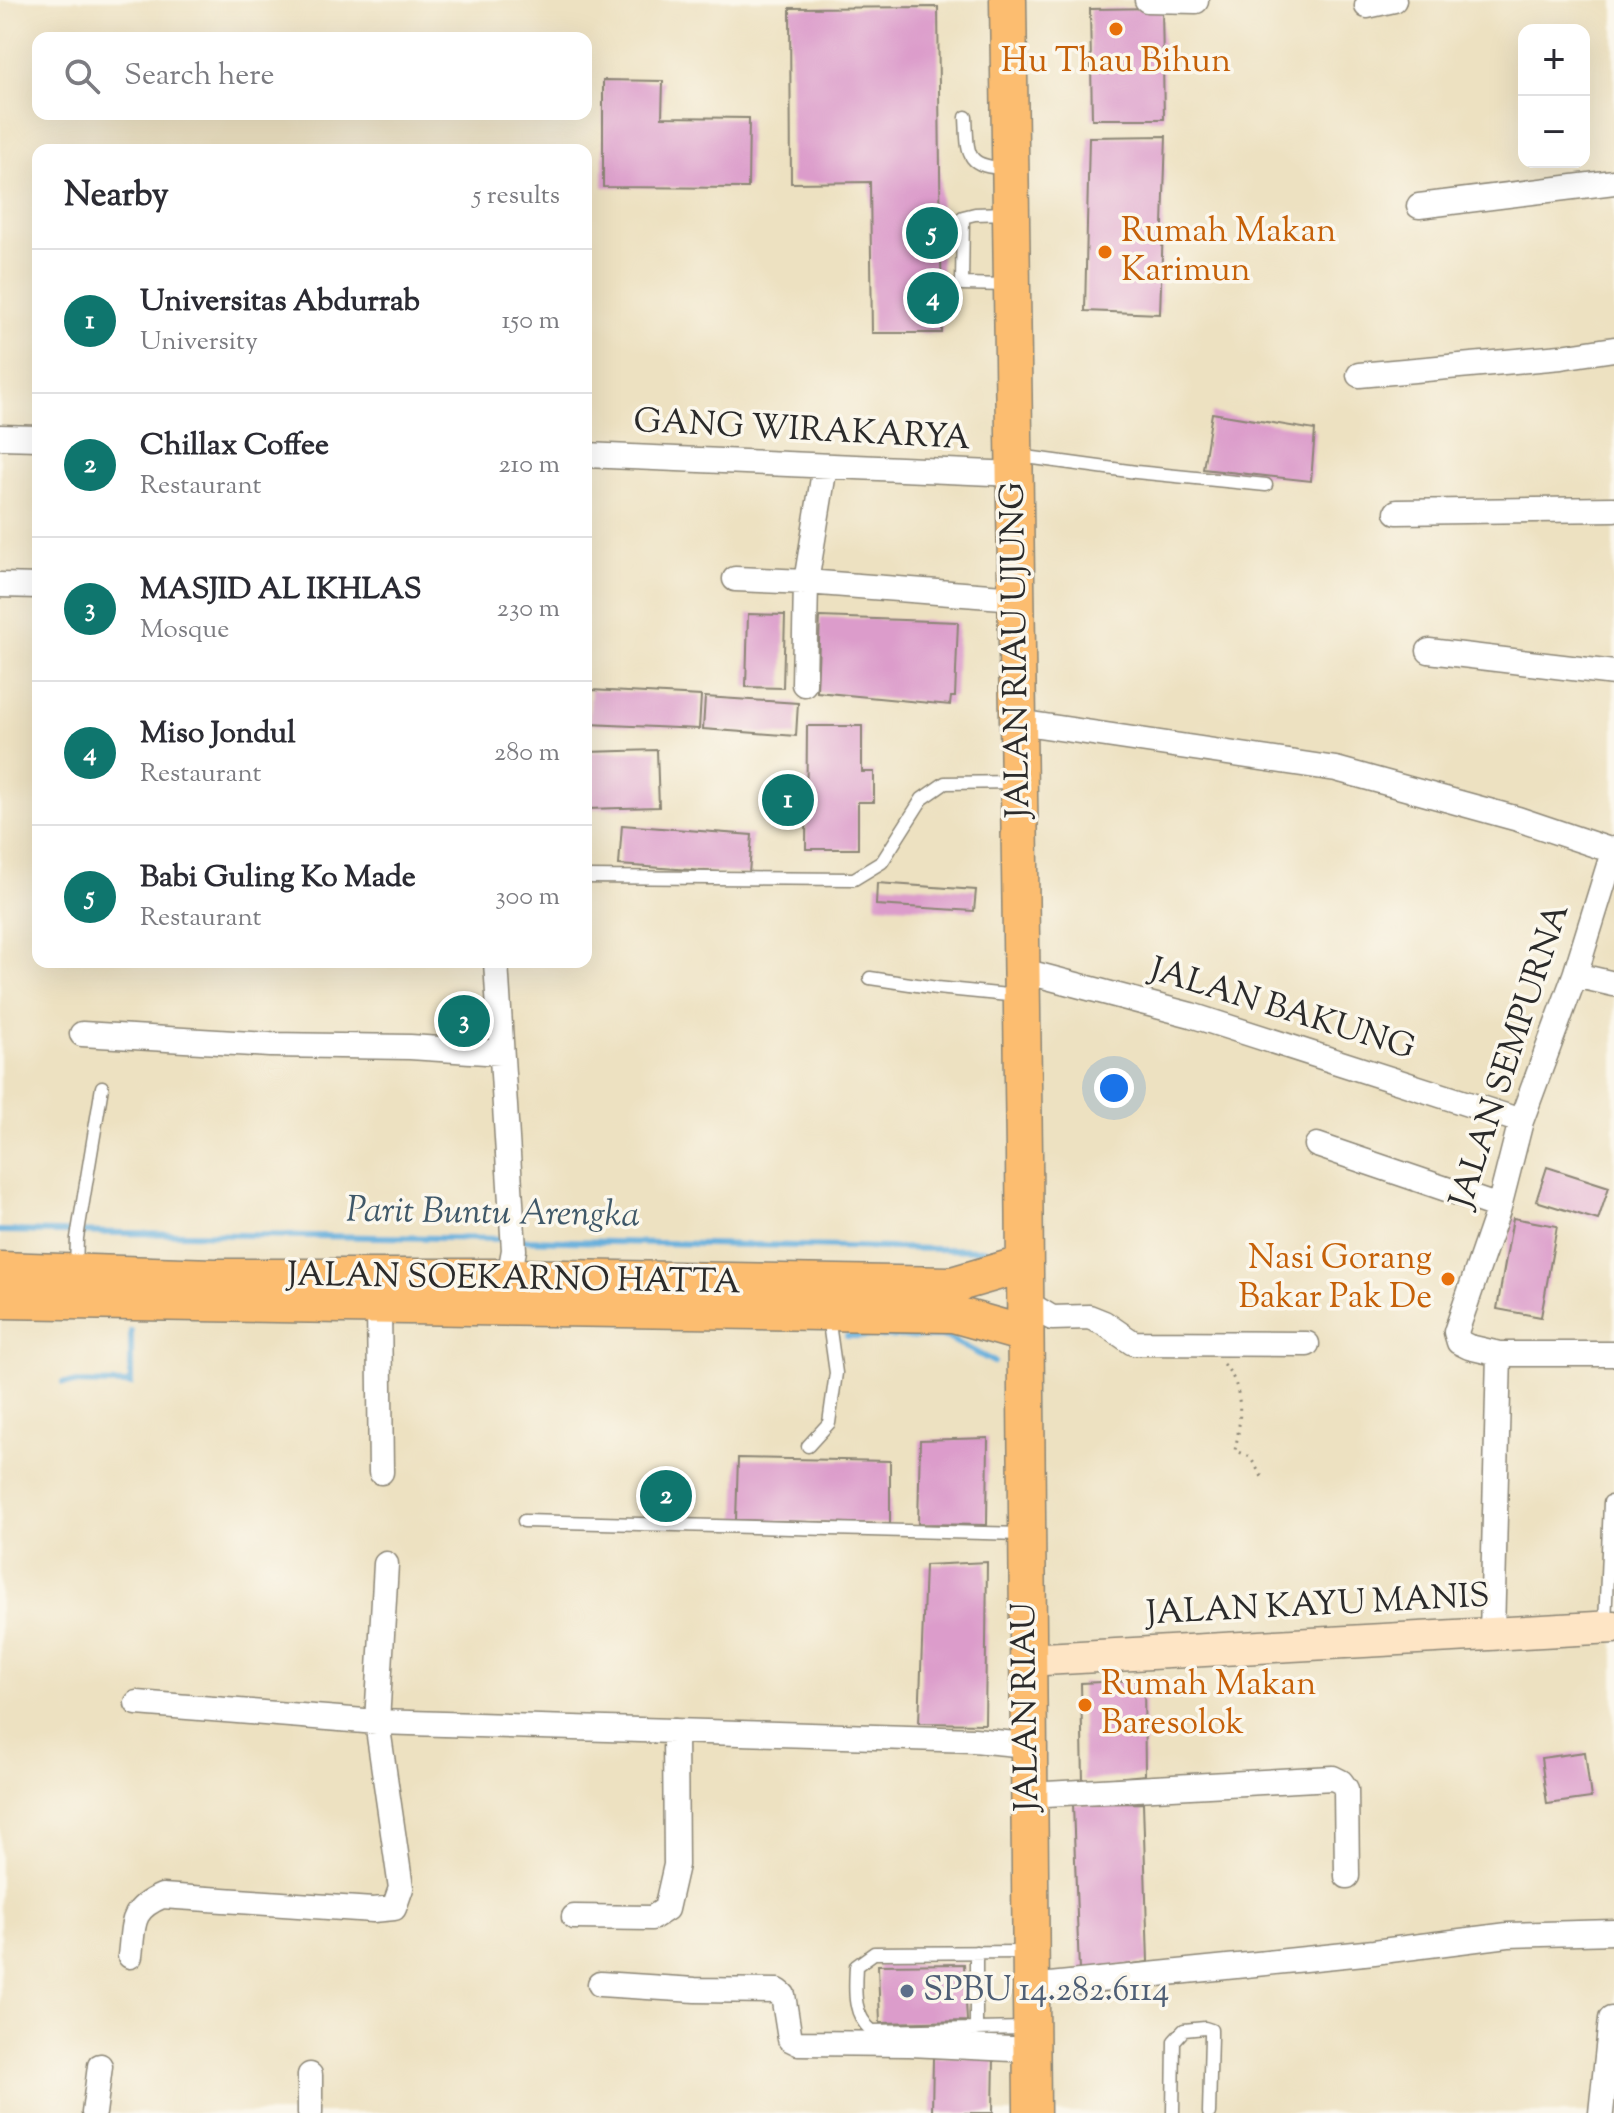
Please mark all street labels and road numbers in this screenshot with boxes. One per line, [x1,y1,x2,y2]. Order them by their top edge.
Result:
street label: GANG WIRAKARYA [632,398,972,464]
street label: JALAN RIAU UJUNG [990,481,1044,821]
street label: JALAN SEMPURNA [1438,897,1583,1216]
street label: JALAN BAKUNG [1142,946,1420,1074]
street label: JALAN SOEKARNO HATTA [285,1252,741,1308]
street label: JALAN KAYU MANIS [1143,1573,1491,1640]
street label: JALAN RIAU [1001,1602,1053,1814]

